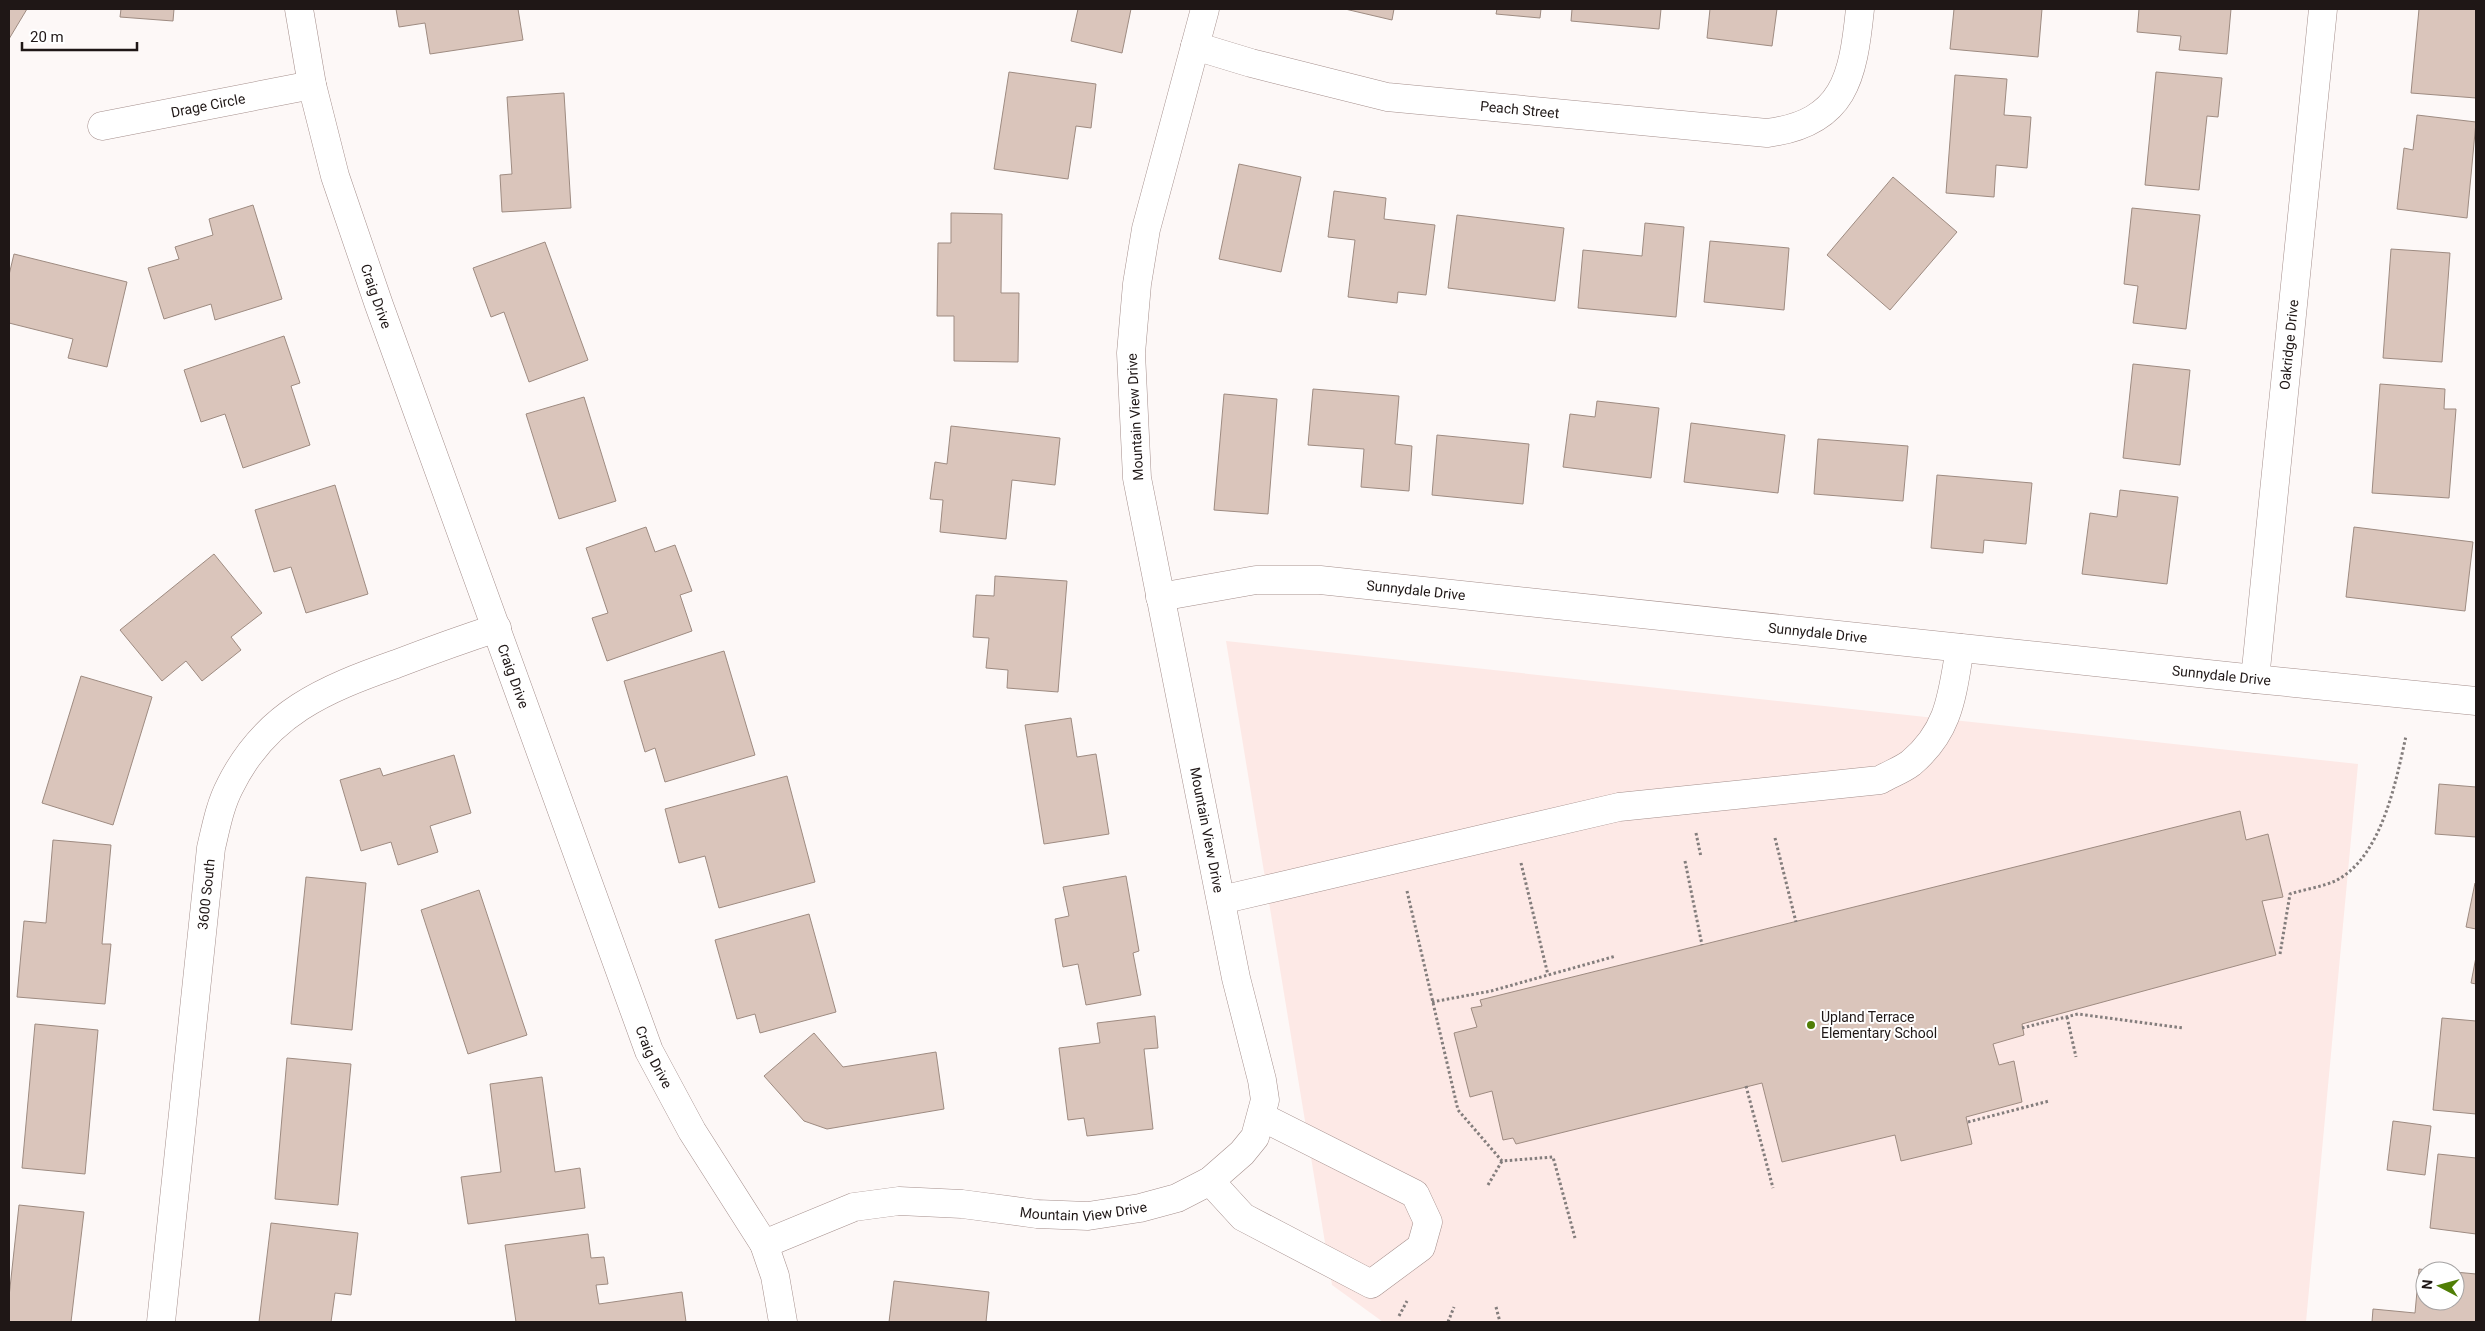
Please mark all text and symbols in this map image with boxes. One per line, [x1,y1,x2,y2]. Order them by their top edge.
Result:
scale bar [22,20,138,52]
text: 20 m [30,28,64,46]
street label: Drage Circle [169,90,247,120]
street label: Peach Street [1479,98,1560,121]
street label: Craig Drive [358,262,395,331]
street label: Oakridge Drive [2276,299,2301,391]
street label: Mountain View Drive [1124,353,1146,481]
street label: Sunnydale Drive [1366,577,1466,603]
street label: Sunnydale Drive [1767,620,1868,646]
street label: Craig Drive [494,642,532,711]
street label: Sunnydale Drive [2171,662,2272,689]
street label: Mountain View Drive [1187,766,1227,894]
street label: 3600 South [194,858,218,931]
place label: Upland Terrace Elementary School [1821,1009,1937,1041]
marker: Upland Terrace Elementary School [1805,1019,1817,1031]
street label: Craig Drive [633,1023,676,1091]
street label: Mountain View Drive [1019,1199,1149,1224]
north arrow [2415,1261,2465,1311]
text: N [2419,1279,2436,1290]

